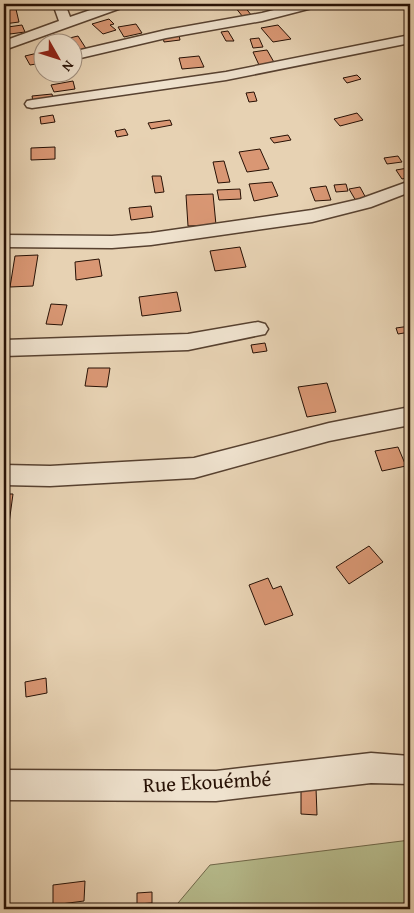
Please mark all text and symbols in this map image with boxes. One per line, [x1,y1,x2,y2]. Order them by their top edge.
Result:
north arrow [32,32,82,82]
text: N [57,56,79,77]
street label: Rue Ekouémbé [142,763,272,800]

